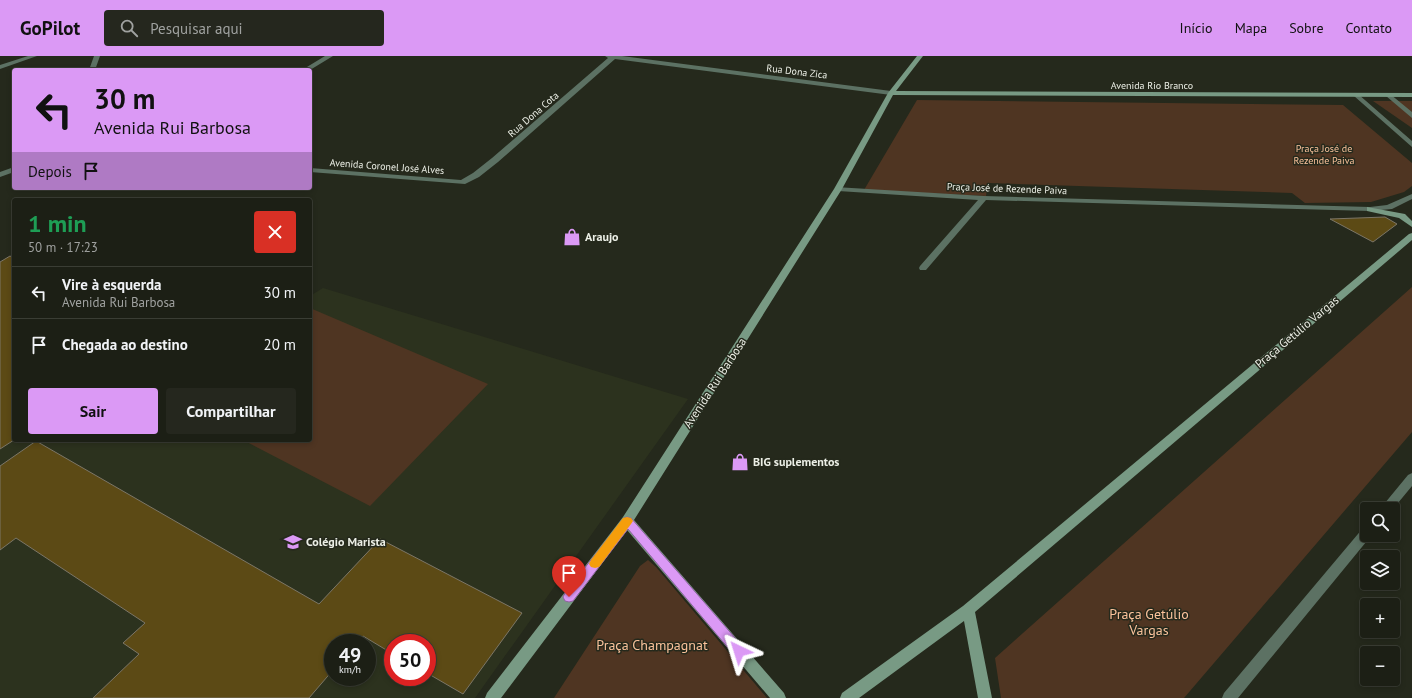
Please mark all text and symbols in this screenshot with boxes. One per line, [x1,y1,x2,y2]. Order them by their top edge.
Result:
search box [104,10,384,46]
text: GoPilot [20,16,80,40]
icon: search [118,17,140,39]
text: Pesquisar aqui [150,19,243,38]
text: Início [1180,19,1213,37]
text: Mapa [1235,19,1267,37]
text: Sobre [1289,19,1324,37]
text: Contato [1346,19,1392,37]
street label: Rua Dona Zica [766,61,828,82]
street label: Avenida Rio Branco [1111,79,1193,92]
text: 30 m [94,80,155,117]
icon: left [28,84,80,136]
street label: Rua Dona Cota [505,89,561,140]
text: Avenida Rui Barbosa [94,116,251,139]
park label: Praça José de Rezende Paiva [1293,142,1355,167]
street label: Avenida Coronel José Alves [329,156,445,177]
icon: arrive [80,160,102,182]
text: Depois [28,162,72,181]
street label: Praça José de Rezende Paiva [947,180,1067,197]
text: 1 min [28,208,87,239]
button: close [254,211,296,253]
shop icon: Araujo [562,227,582,247]
place label: Araujo [585,229,619,244]
text: 50 m · 17:23 [28,239,98,256]
text: Vire à esquerda [62,275,161,294]
icon: left [28,282,50,304]
text: 30 m [263,283,296,302]
street label: Praça Getúlio Vargas [1252,292,1342,371]
text: Avenida Rui Barbosa [62,294,175,311]
icon: arrive [28,334,50,356]
text: Chegada ao destino [62,335,188,354]
text: 20 m [263,335,296,354]
street label: Avenida Rui Barbosa [680,335,749,431]
button: Sair [28,388,158,434]
button: Compartilhar [166,388,296,434]
shop icon: BIG suplementos [730,452,750,472]
place label: BIG suplementos [753,454,839,469]
map controls [1360,502,1400,686]
button: search [1360,502,1400,542]
school or university icon: Colégio Marista [283,532,303,552]
place label: Colégio Marista [306,534,386,549]
button: layers [1360,550,1400,590]
pin [552,556,586,597]
icon: arrive [558,562,580,584]
button: + [1360,598,1400,638]
park label: Praça Getúlio Vargas [1109,605,1189,639]
position arrow [718,630,760,672]
speed limit sign: 50 [384,634,436,686]
park label: Praça Champagnat [596,636,708,654]
text: 49 [339,642,361,668]
button: − [1360,646,1400,686]
text: km/h [339,663,361,676]

